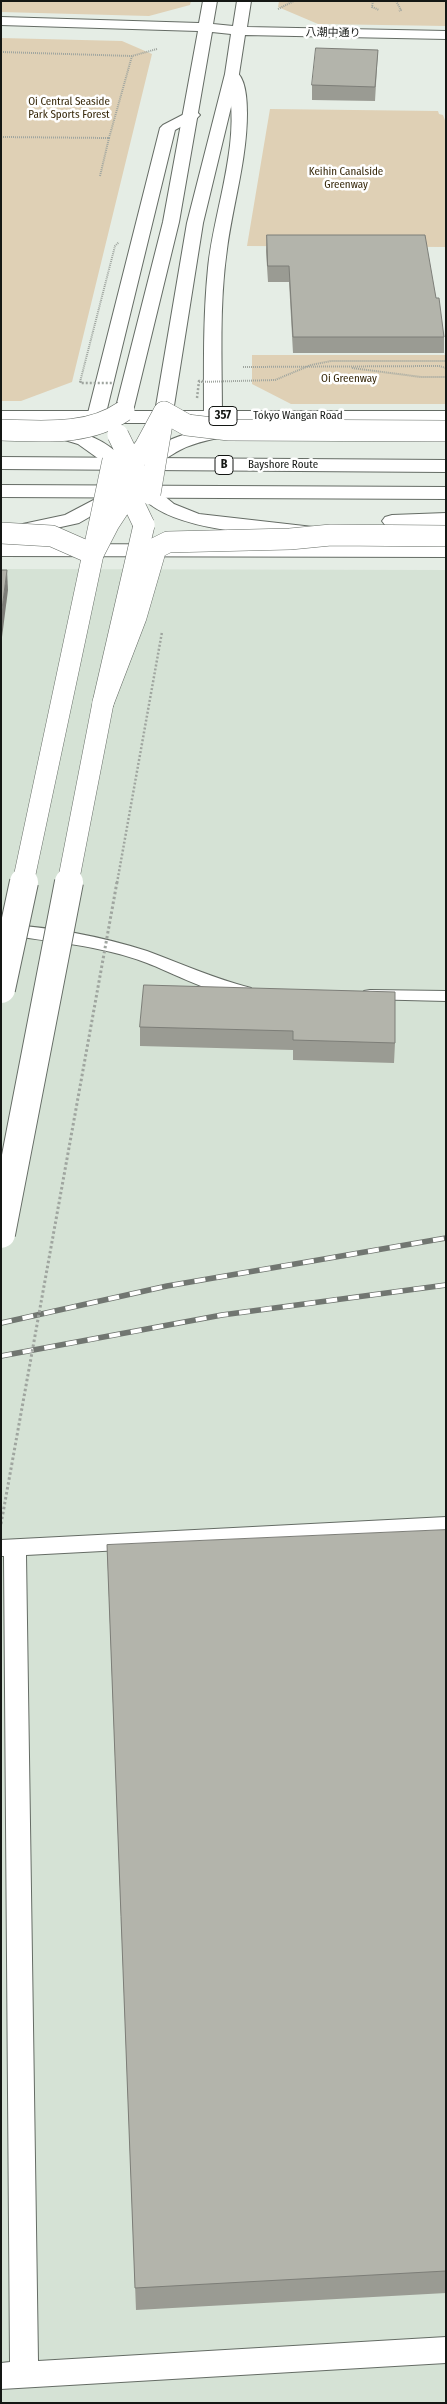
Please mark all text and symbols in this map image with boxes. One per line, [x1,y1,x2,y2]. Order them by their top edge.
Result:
street label: 八潮中通り [305,26,361,40]
park label: Oi Central Seaside Park Sports Forest [28,95,110,121]
park label: Keihin Canalside Greenway [309,165,383,191]
park label: Oi Greenway [321,372,377,386]
road number: 357 [209,406,237,426]
street label: Tokyo Wangan Road [253,409,343,423]
road number: B [215,456,233,474]
street label: Bayshore Route [248,458,318,472]

